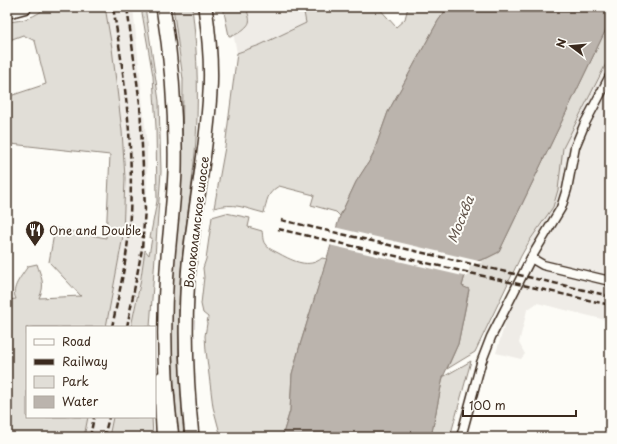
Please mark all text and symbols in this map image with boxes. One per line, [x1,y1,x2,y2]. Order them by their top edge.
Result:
north arrow [551,26,591,66]
text: N [552,36,570,50]
street label: Волоколамское шоссе [179,155,213,289]
water label: Москва [442,192,478,245]
restaurant icon: One and Double [24,219,46,247]
place label: One and Double [49,221,142,239]
legend [26,326,156,418]
text: Road [62,332,91,350]
text: Railway [62,352,108,370]
text: Park [62,372,89,390]
text: Water [62,392,99,410]
scale bar [463,392,576,418]
text: 100 m [469,396,506,414]

